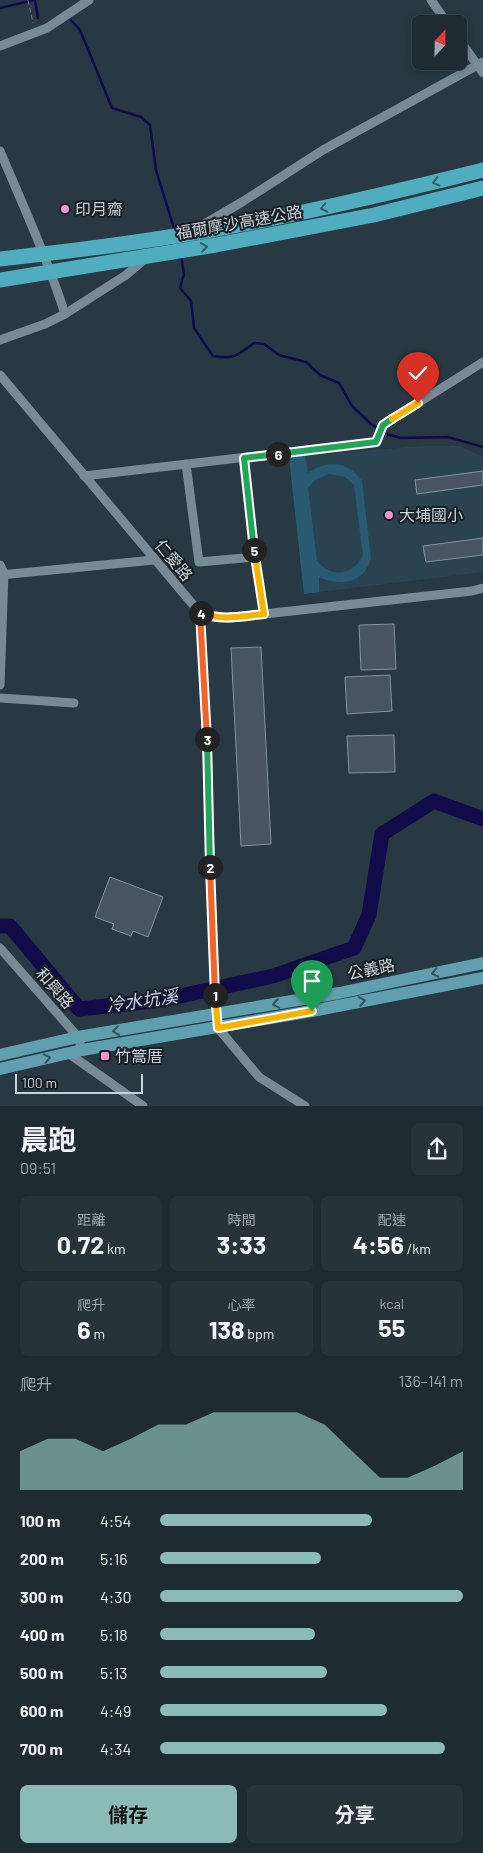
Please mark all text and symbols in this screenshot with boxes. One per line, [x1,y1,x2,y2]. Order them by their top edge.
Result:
north arrow [412,15,468,70]
map controls [412,15,467,70]
one-way arrow [431,176,440,187]
place label: 印月齋 [75,199,123,218]
street label: 福爾摩沙高速公路 [174,201,304,242]
one-way arrow [320,202,328,212]
marker: 印月齋 [59,203,71,215]
one-way arrow [199,243,208,253]
pin [397,352,439,403]
icon: check [404,359,432,387]
pin: 6 [266,442,290,466]
text: 6 [275,446,282,463]
place label: 大埔國小 [399,505,463,524]
marker: 大埔國小 [383,509,395,521]
street label: 仁愛路 [152,535,197,584]
pin: 5 [242,538,266,562]
text: 5 [251,542,258,559]
pin: 4 [188,600,214,626]
text: 4 [197,605,206,622]
pin: 3 [194,726,220,752]
text: 3 [204,731,211,748]
pin: 2 [198,854,222,880]
text: 2 [207,859,214,876]
street label: 公義路 [345,954,396,983]
pin [291,960,333,1011]
street label: 和興路 [32,963,78,1012]
icon: arrive [298,967,326,995]
one-way arrow [431,967,440,977]
pin: 1 [202,982,228,1008]
water label: 冷水坑溪 [105,984,182,1016]
text: 1 [213,987,218,1004]
one-way arrow [358,997,367,1007]
one-way arrow [271,998,280,1008]
one-way arrow [111,1025,120,1035]
place label: 竹篙厝 [115,1046,163,1065]
marker: 竹篙厝 [99,1050,111,1062]
one-way arrow [43,1053,52,1064]
scale bar [15,1070,142,1094]
text: 100 m [22,1074,57,1091]
text: 晨跑 [20,1122,76,1156]
button: share [411,1123,463,1175]
text: 09:51 [20,1158,56,1177]
text: 距離 [77,1211,105,1228]
text: 時間 [227,1211,255,1228]
text: 配速 [378,1211,406,1228]
text: 0.72 [57,1229,104,1259]
text: 3:33 [217,1229,266,1259]
text: 4:56 [353,1229,404,1259]
text: km [104,1240,126,1257]
text: /km [404,1240,431,1257]
text: kcal [380,1295,404,1312]
text: 爬升 [77,1296,105,1313]
text: 心率 [227,1296,255,1313]
text: 55 [378,1312,405,1342]
text: 6 [77,1314,91,1344]
text: 138 [209,1314,245,1344]
text: m [91,1325,105,1342]
text: bpm [245,1325,274,1342]
text: 136–141 m [399,1371,463,1390]
text: 爬升 [20,1374,52,1393]
text: 100 m [20,1511,60,1530]
text: 4:54 [100,1511,131,1530]
text: 200 m [20,1549,64,1568]
text: 5:16 [100,1549,128,1568]
text: 300 m [20,1587,63,1606]
text: 4:30 [100,1587,132,1606]
text: 400 m [20,1625,64,1644]
text: 5:18 [100,1625,128,1644]
text: 500 m [20,1663,63,1682]
text: 5:13 [100,1663,128,1682]
text: 600 m [20,1701,63,1720]
text: 4:49 [100,1701,131,1720]
text: 700 m [20,1739,63,1758]
text: 4:34 [100,1739,131,1758]
button: 儲存 [20,1785,237,1843]
button: 分享 [247,1785,463,1843]

